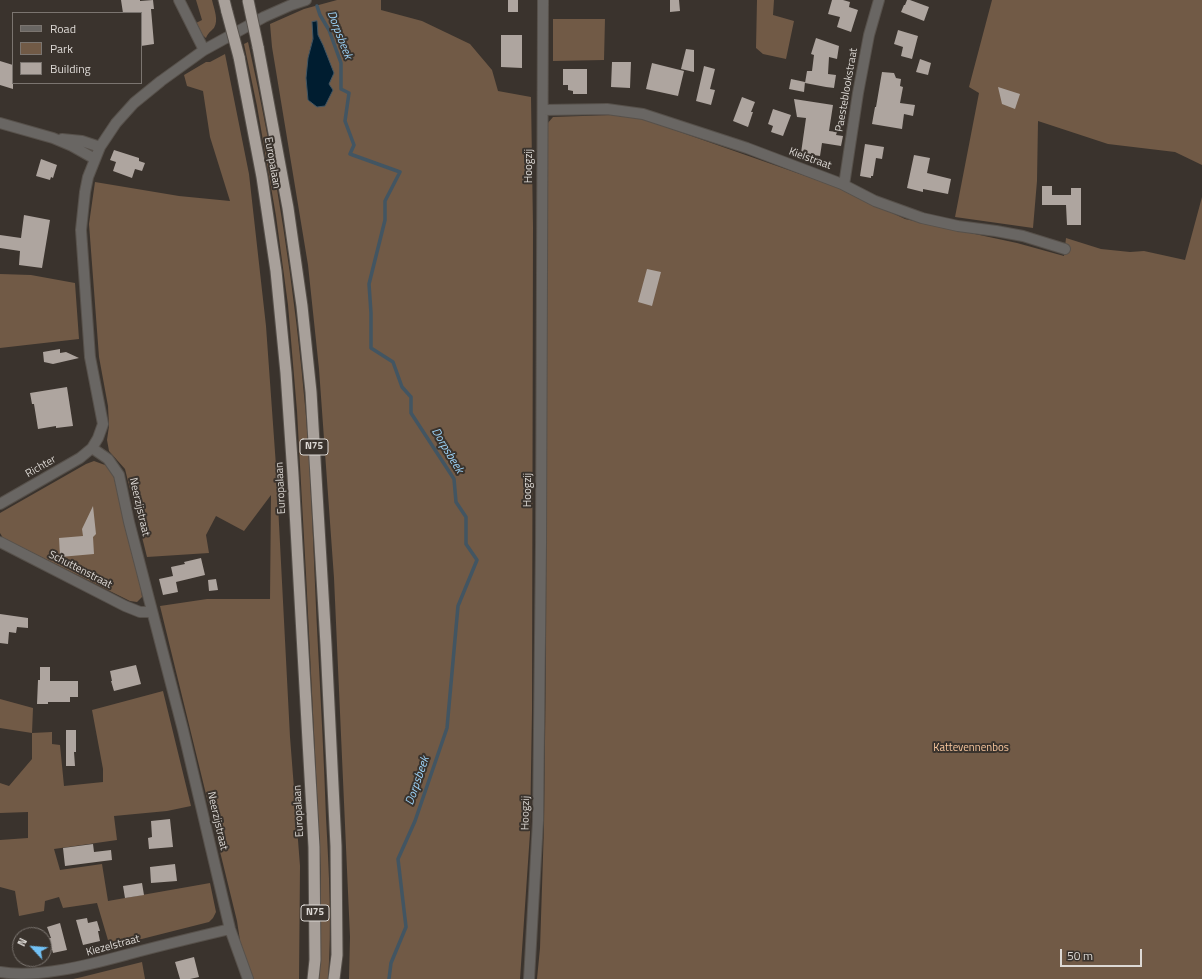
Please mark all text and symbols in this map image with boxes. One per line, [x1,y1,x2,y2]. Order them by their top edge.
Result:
water label: Dorpsbeek [323,9,355,61]
legend [12,12,142,84]
text: Road [50,19,76,38]
text: Park [50,39,73,58]
street label: Paesteblookstraat [833,47,861,133]
text: Building [50,59,91,78]
street label: Europalaan [261,136,283,190]
street label: Kielstraat [787,145,833,173]
street label: Hoogzij [522,149,536,183]
water label: Dorpsbeek [428,426,466,476]
road number: N75 [300,439,328,455]
street label: Richter [23,453,59,481]
street label: Europalaan [273,462,289,514]
street label: Hoogzij [521,473,535,507]
street label: Neerzijstraat [126,476,152,538]
street label: Schuttenstraat [46,548,114,592]
park label: Kattevennenbos [933,741,1009,755]
water label: Dorpsbeek [403,755,433,807]
street label: Europalaan [291,785,307,837]
street label: Neerzijstraat [204,790,230,852]
street label: Hoogzij [519,796,533,830]
road number: N75 [301,905,329,921]
north arrow [12,927,52,967]
street label: Kiezelstraat [85,933,141,959]
text: N [13,935,31,949]
scale bar [1062,941,1144,967]
text: 50 m [1067,946,1093,965]

